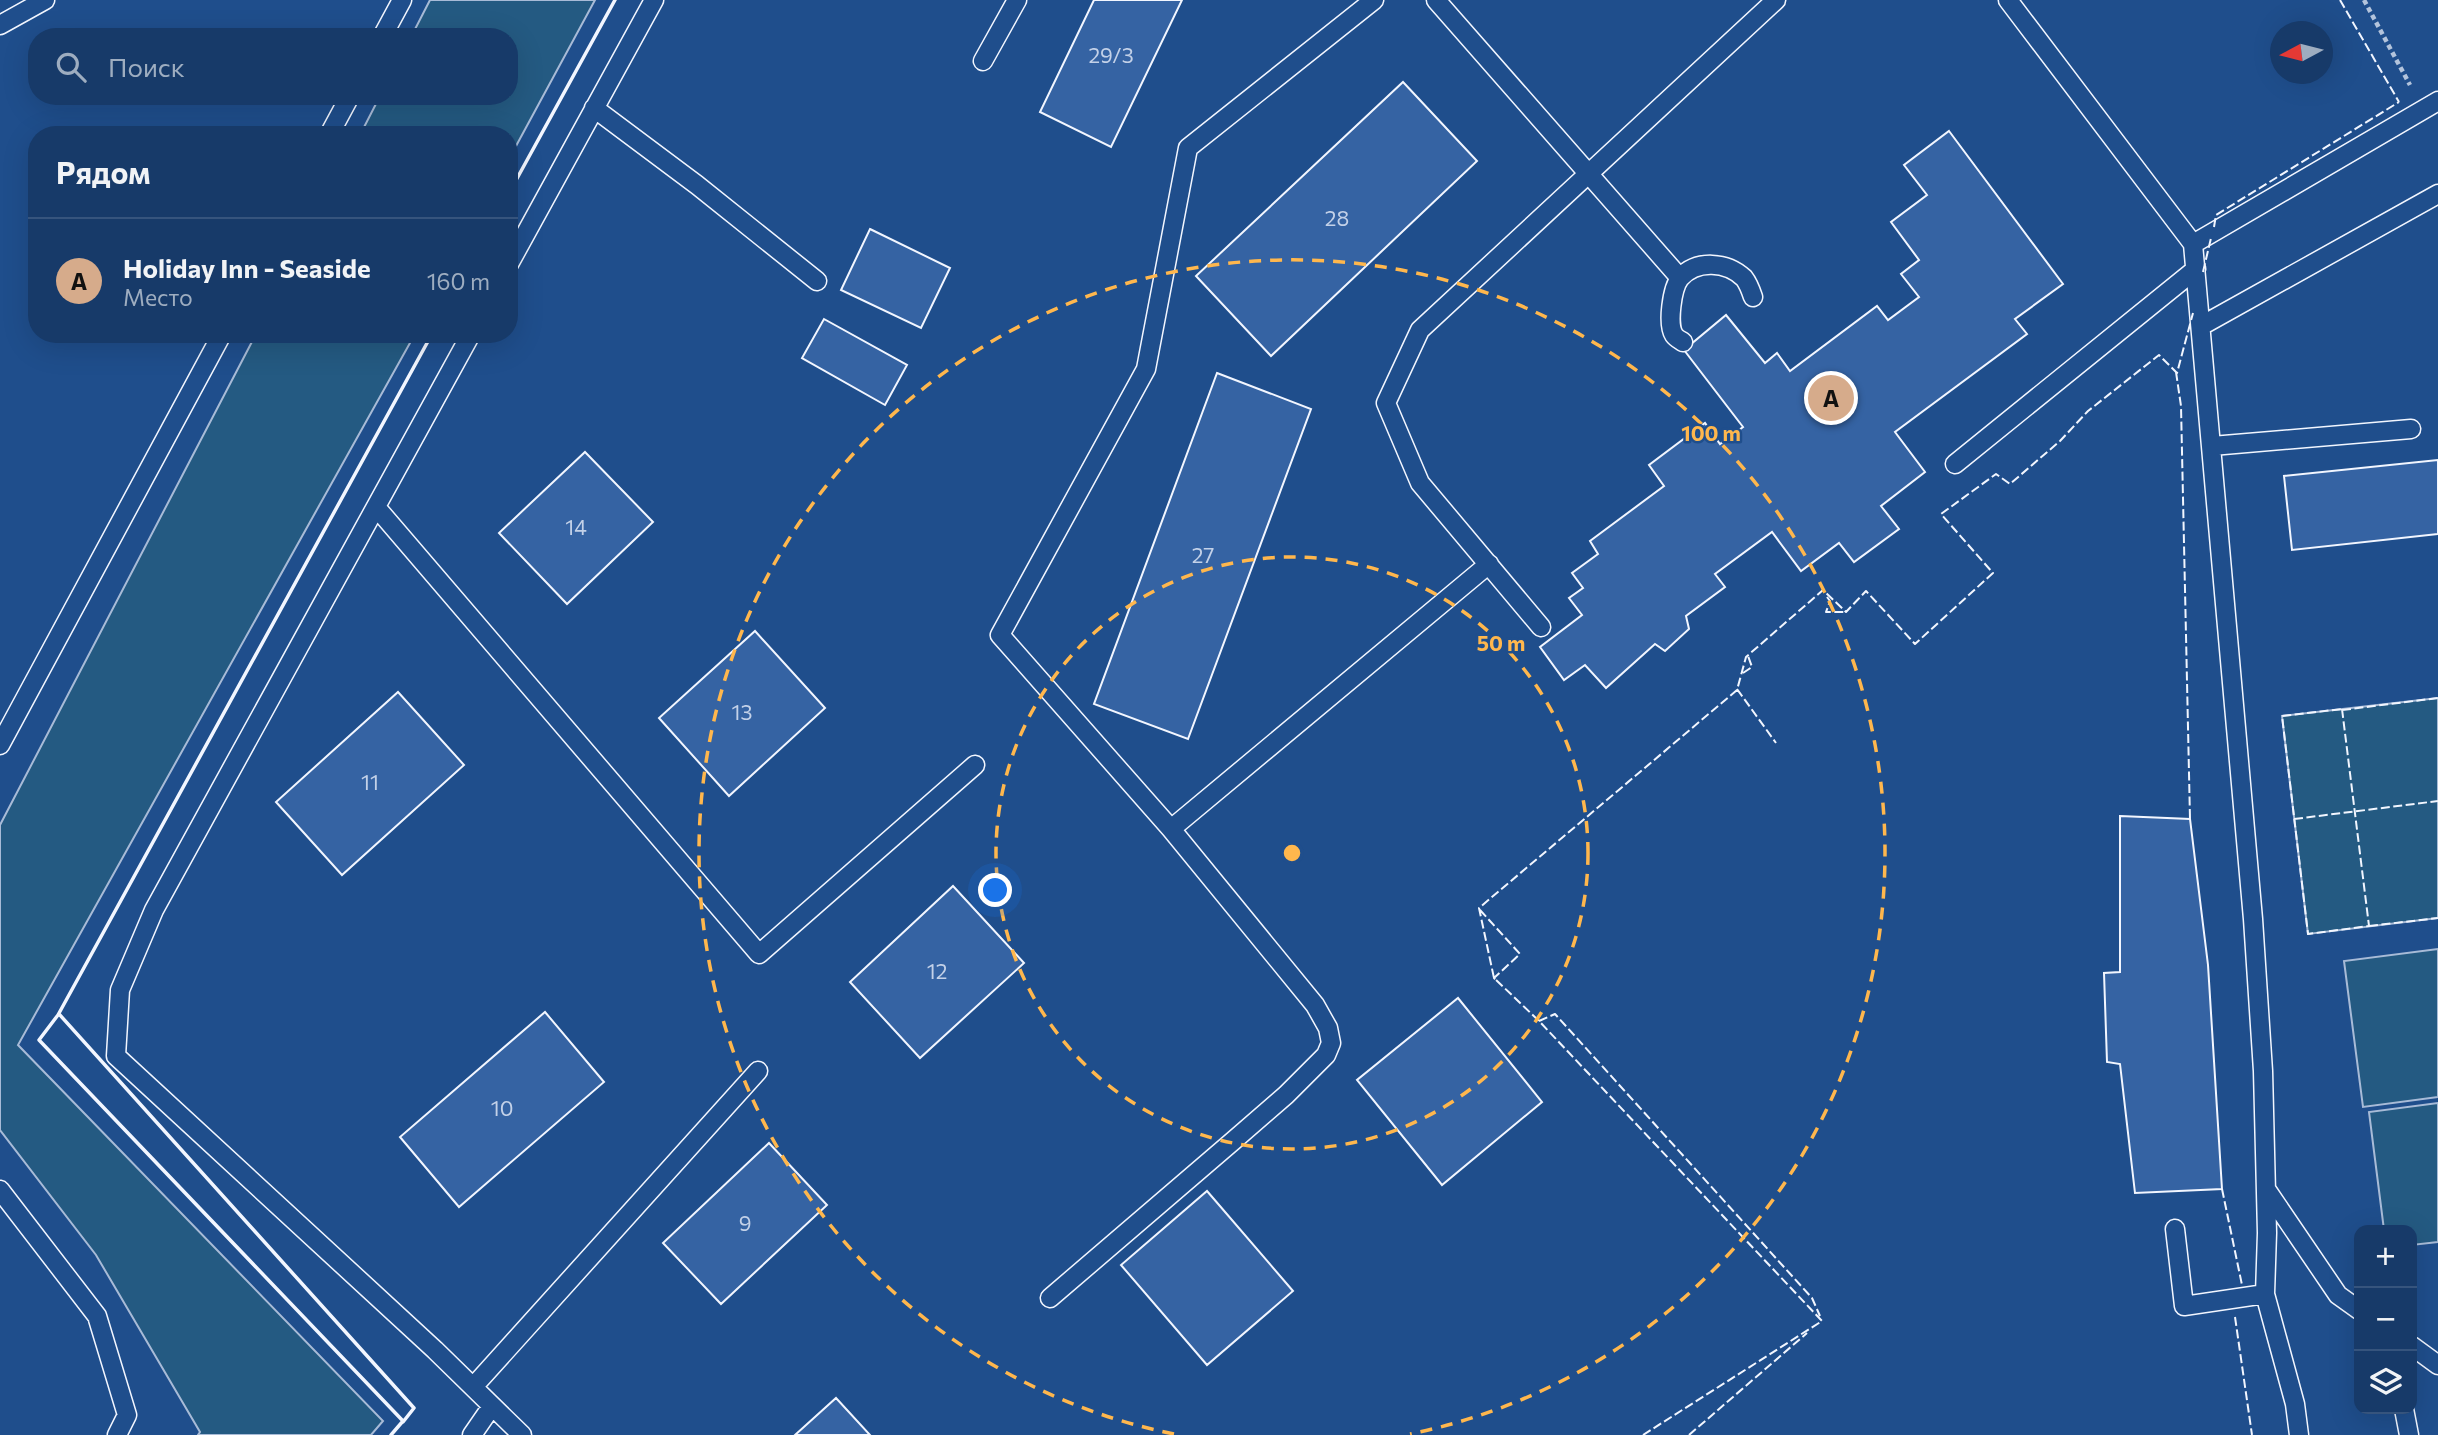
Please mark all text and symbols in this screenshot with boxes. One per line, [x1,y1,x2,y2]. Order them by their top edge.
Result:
north arrow [2270,21,2333,84]
search box [28,28,518,105]
house number: 29/3 [1088,42,1134,67]
icon: search [52,48,90,86]
text: Поиск [108,51,185,82]
text: Рядом [56,153,150,190]
house number: 28 [1325,205,1349,230]
text: Holiday Inn - Seaside [123,252,371,283]
text: A [71,267,87,295]
text: 160 m [427,267,490,295]
text: Место [123,283,193,311]
pin: A [1808,372,1854,424]
text: 100 m [1681,420,1741,445]
house number: 14 [565,514,587,539]
house number: 27 [1192,542,1214,567]
text: 50 m [1477,630,1525,655]
house number: 13 [732,699,752,724]
house number: 11 [361,769,379,794]
centre of rings [1280,841,1304,865]
your location [978,873,1012,907]
house number: 12 [927,958,947,983]
house number: 10 [491,1095,513,1120]
house number: 9 [739,1210,751,1235]
map controls [2354,1225,2417,1414]
button: + [2354,1225,2417,1288]
button: − [2354,1288,2417,1351]
button: layers [2354,1351,2417,1414]

